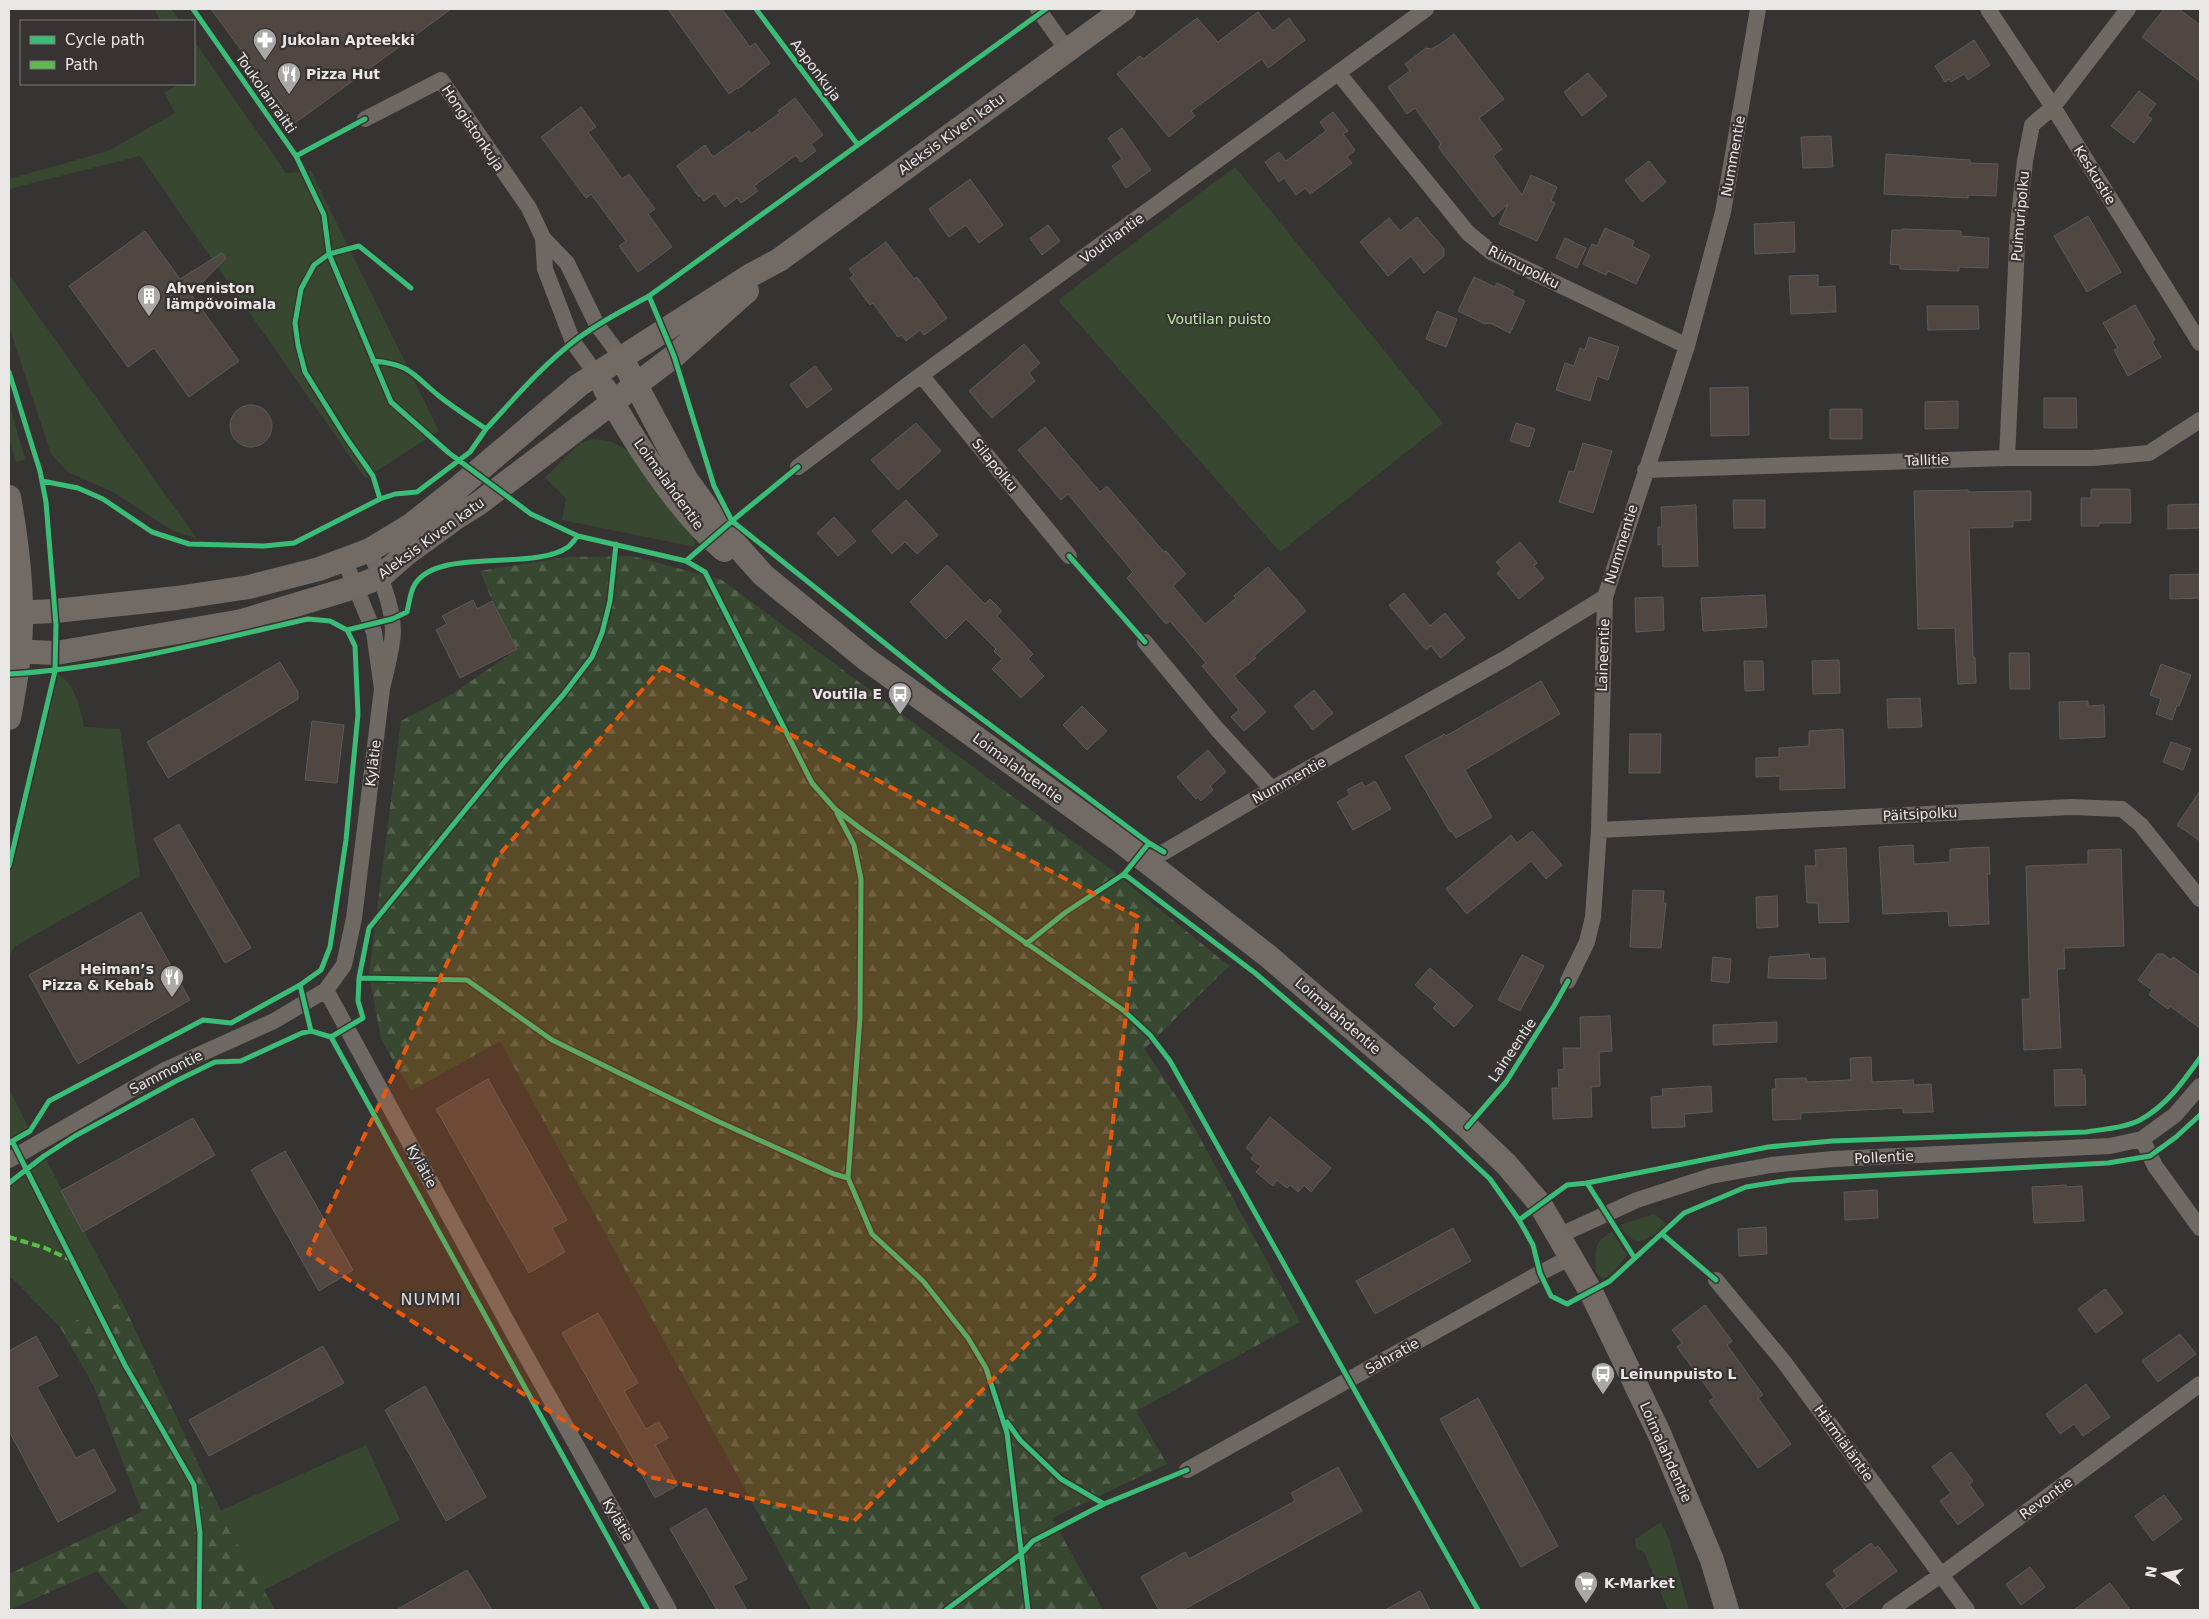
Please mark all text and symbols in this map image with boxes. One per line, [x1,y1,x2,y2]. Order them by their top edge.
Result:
legend [20,20,195,85]
pharmacy icon: Jukolan Apteekki [252,27,278,61]
text: Cycle path [65,31,145,49]
place label: Jukolan Apteekki [281,32,415,48]
street label: Aaponkuja [787,36,845,104]
street label: Toukolanraitti [232,49,300,136]
text: Path [65,56,98,74]
restaurant icon: Pizza Hut [276,61,302,95]
place label: Pizza Hut [306,66,380,82]
street label: Hongistonkuja [438,82,508,174]
street label: Aleksis Kiven katu [895,90,1007,178]
street label: Nummentie [1718,114,1748,198]
street label: Keskustie [2071,143,2119,207]
street label: Puimuripolku [2008,170,2032,262]
street label: Voutilantie [1077,210,1147,266]
street label: Riimupolku [1486,242,1562,292]
place label: Ahveniston lämpövoimala [166,280,276,312]
building icon: Ahveniston lämpövoimala [136,283,162,317]
park label: Voutilan puisto [1167,311,1271,327]
street label: Silapolku [969,435,1021,495]
street label: Loimalahdentie [631,436,707,532]
street label: Tallitie [1903,451,1950,469]
street label: Aleksis Kiven katu [375,494,487,582]
street label: Nummentie [1601,502,1641,586]
street label: Laineentie [1594,618,1612,692]
bus stop icon: Voutila E [887,681,913,715]
place label: Voutila E [812,686,882,702]
street label: Loimalahdentie [970,730,1066,806]
street label: Kylätie [362,739,384,787]
street label: Nummentie [1249,753,1329,807]
street label: Päitsipolku [1882,804,1958,824]
place label: Heiman’s Pizza & Kebab [42,961,154,993]
restaurant icon: Heiman’s Pizza & Kebab [159,964,185,998]
street label: Loimalahdentie [1292,975,1384,1057]
street label: Laineentie [1485,1015,1539,1085]
street label: Sammontie [127,1047,205,1097]
street label: Kylätie [404,1142,440,1190]
street label: Pollentie [1854,1147,1914,1167]
district label: NUMMI [400,1290,462,1309]
street label: Sahratie [1362,1335,1422,1377]
bus stop icon: Leinunpuisto L [1590,1361,1616,1395]
place label: Leinunpuisto L [1620,1366,1736,1382]
street label: Loimalahdentie [1637,1399,1695,1505]
street label: Härmiäläntie [1811,1402,1877,1484]
street label: Revontie [2016,1473,2076,1523]
street label: Kylätie [599,1496,637,1544]
north arrow [2139,1549,2189,1599]
text: N [2142,1565,2160,1579]
supermarket icon: K-Market [1573,1570,1599,1604]
place label: K-Market [1604,1575,1675,1591]

